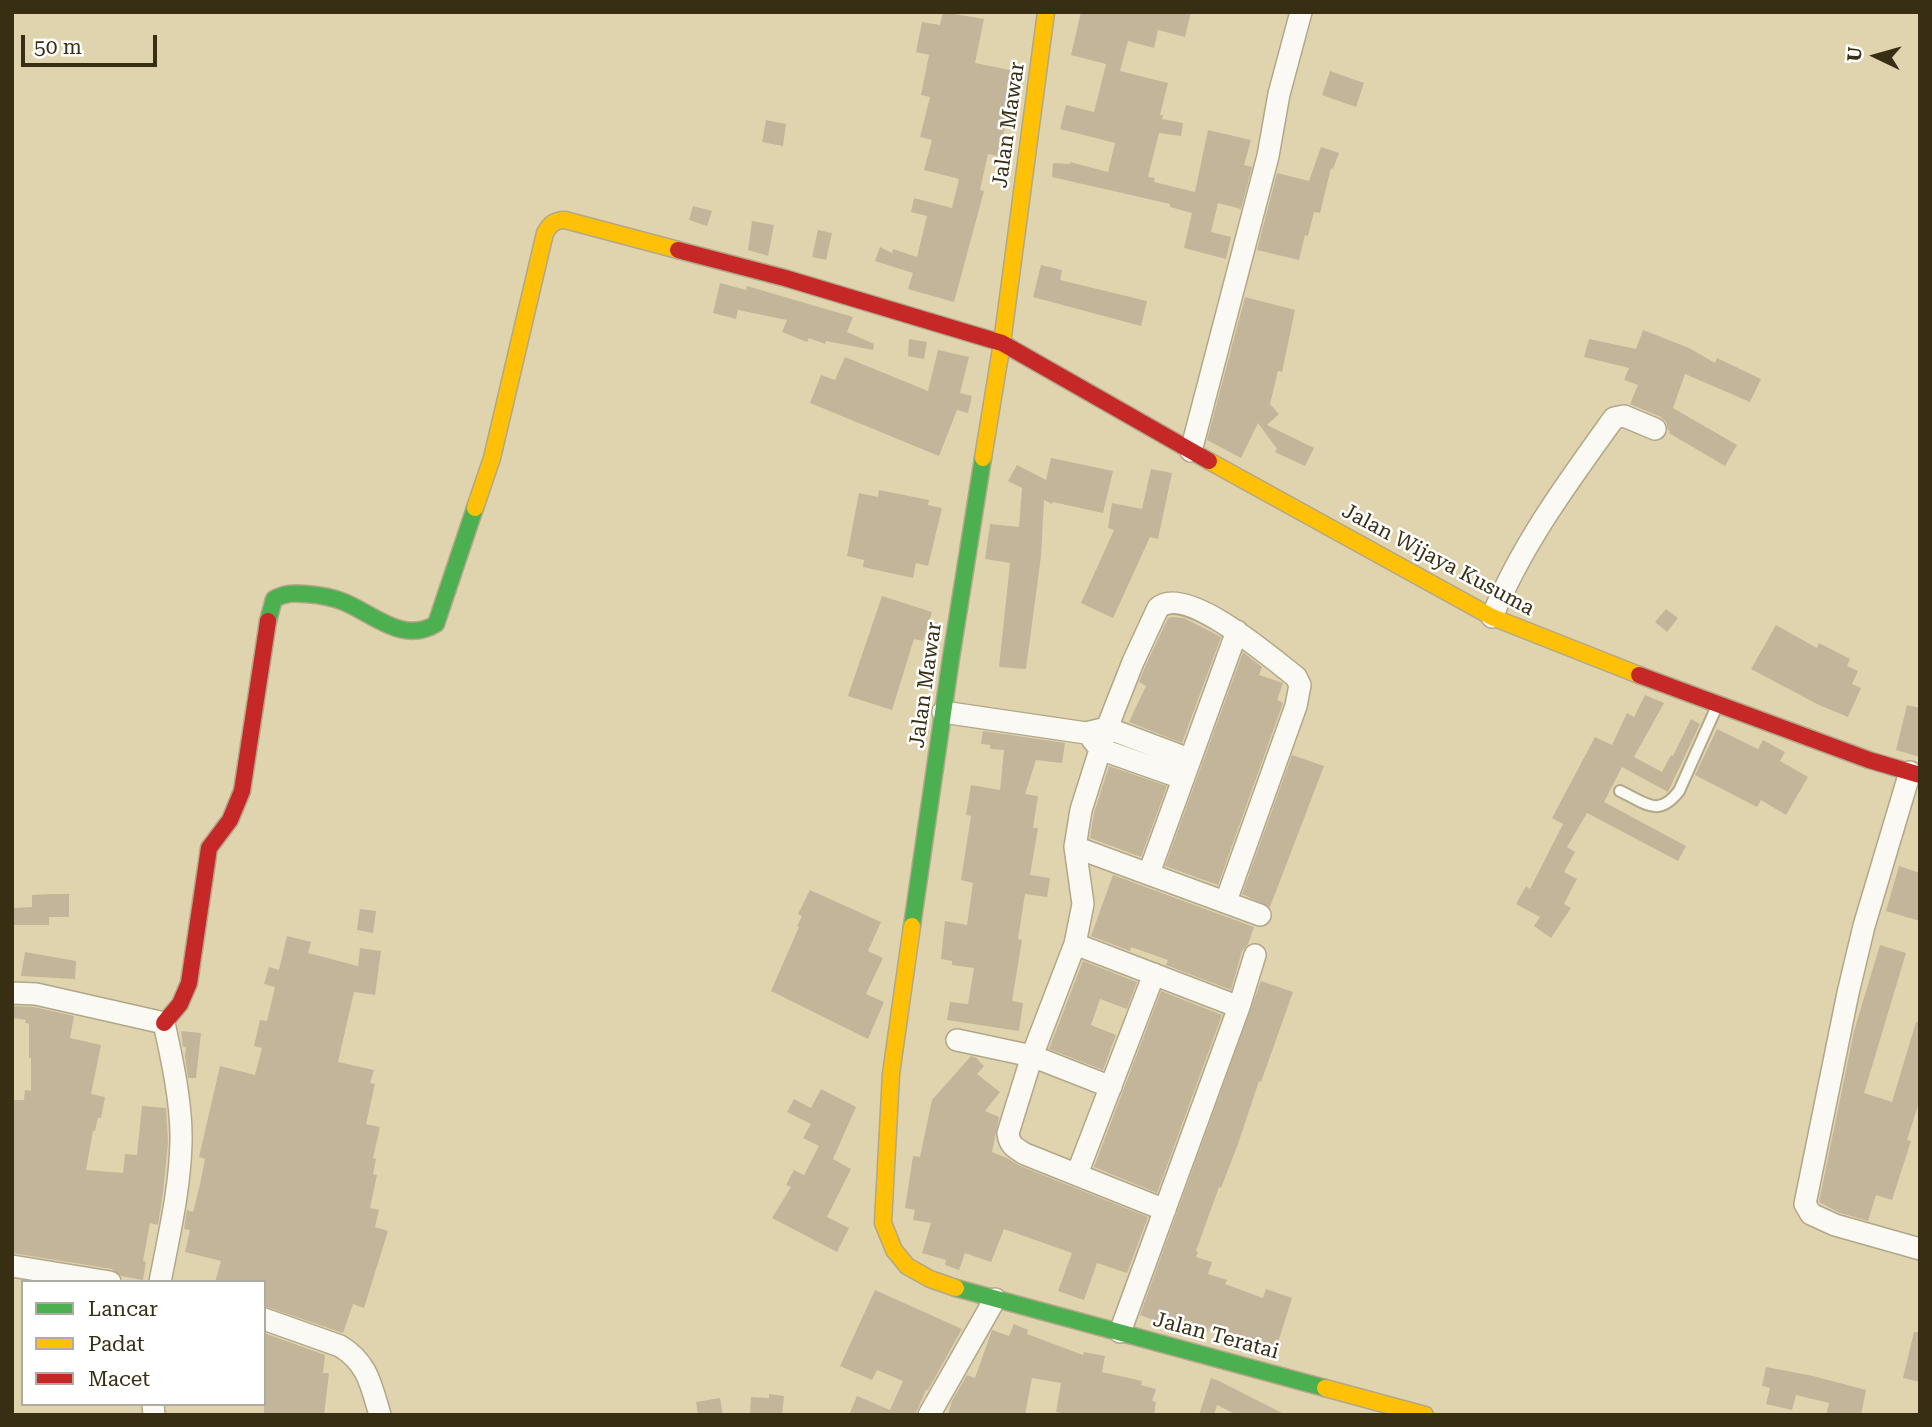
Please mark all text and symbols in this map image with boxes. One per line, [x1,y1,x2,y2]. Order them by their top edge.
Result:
scale bar [24,21,161,65]
north arrow [1841,21,1911,91]
text: 50 m [34,35,82,59]
text: U [1842,46,1867,62]
street label: Jalan Mawar [988,60,1030,190]
street label: Jalan Wijaya Kusuma [1337,499,1539,621]
street label: Jalan Mawar [905,620,947,750]
legend [21,1280,266,1406]
text: Lancar [88,1297,158,1321]
street label: Jalan Teratai [1150,1307,1282,1365]
text: Padat [88,1332,145,1356]
text: Macet [88,1367,150,1391]

